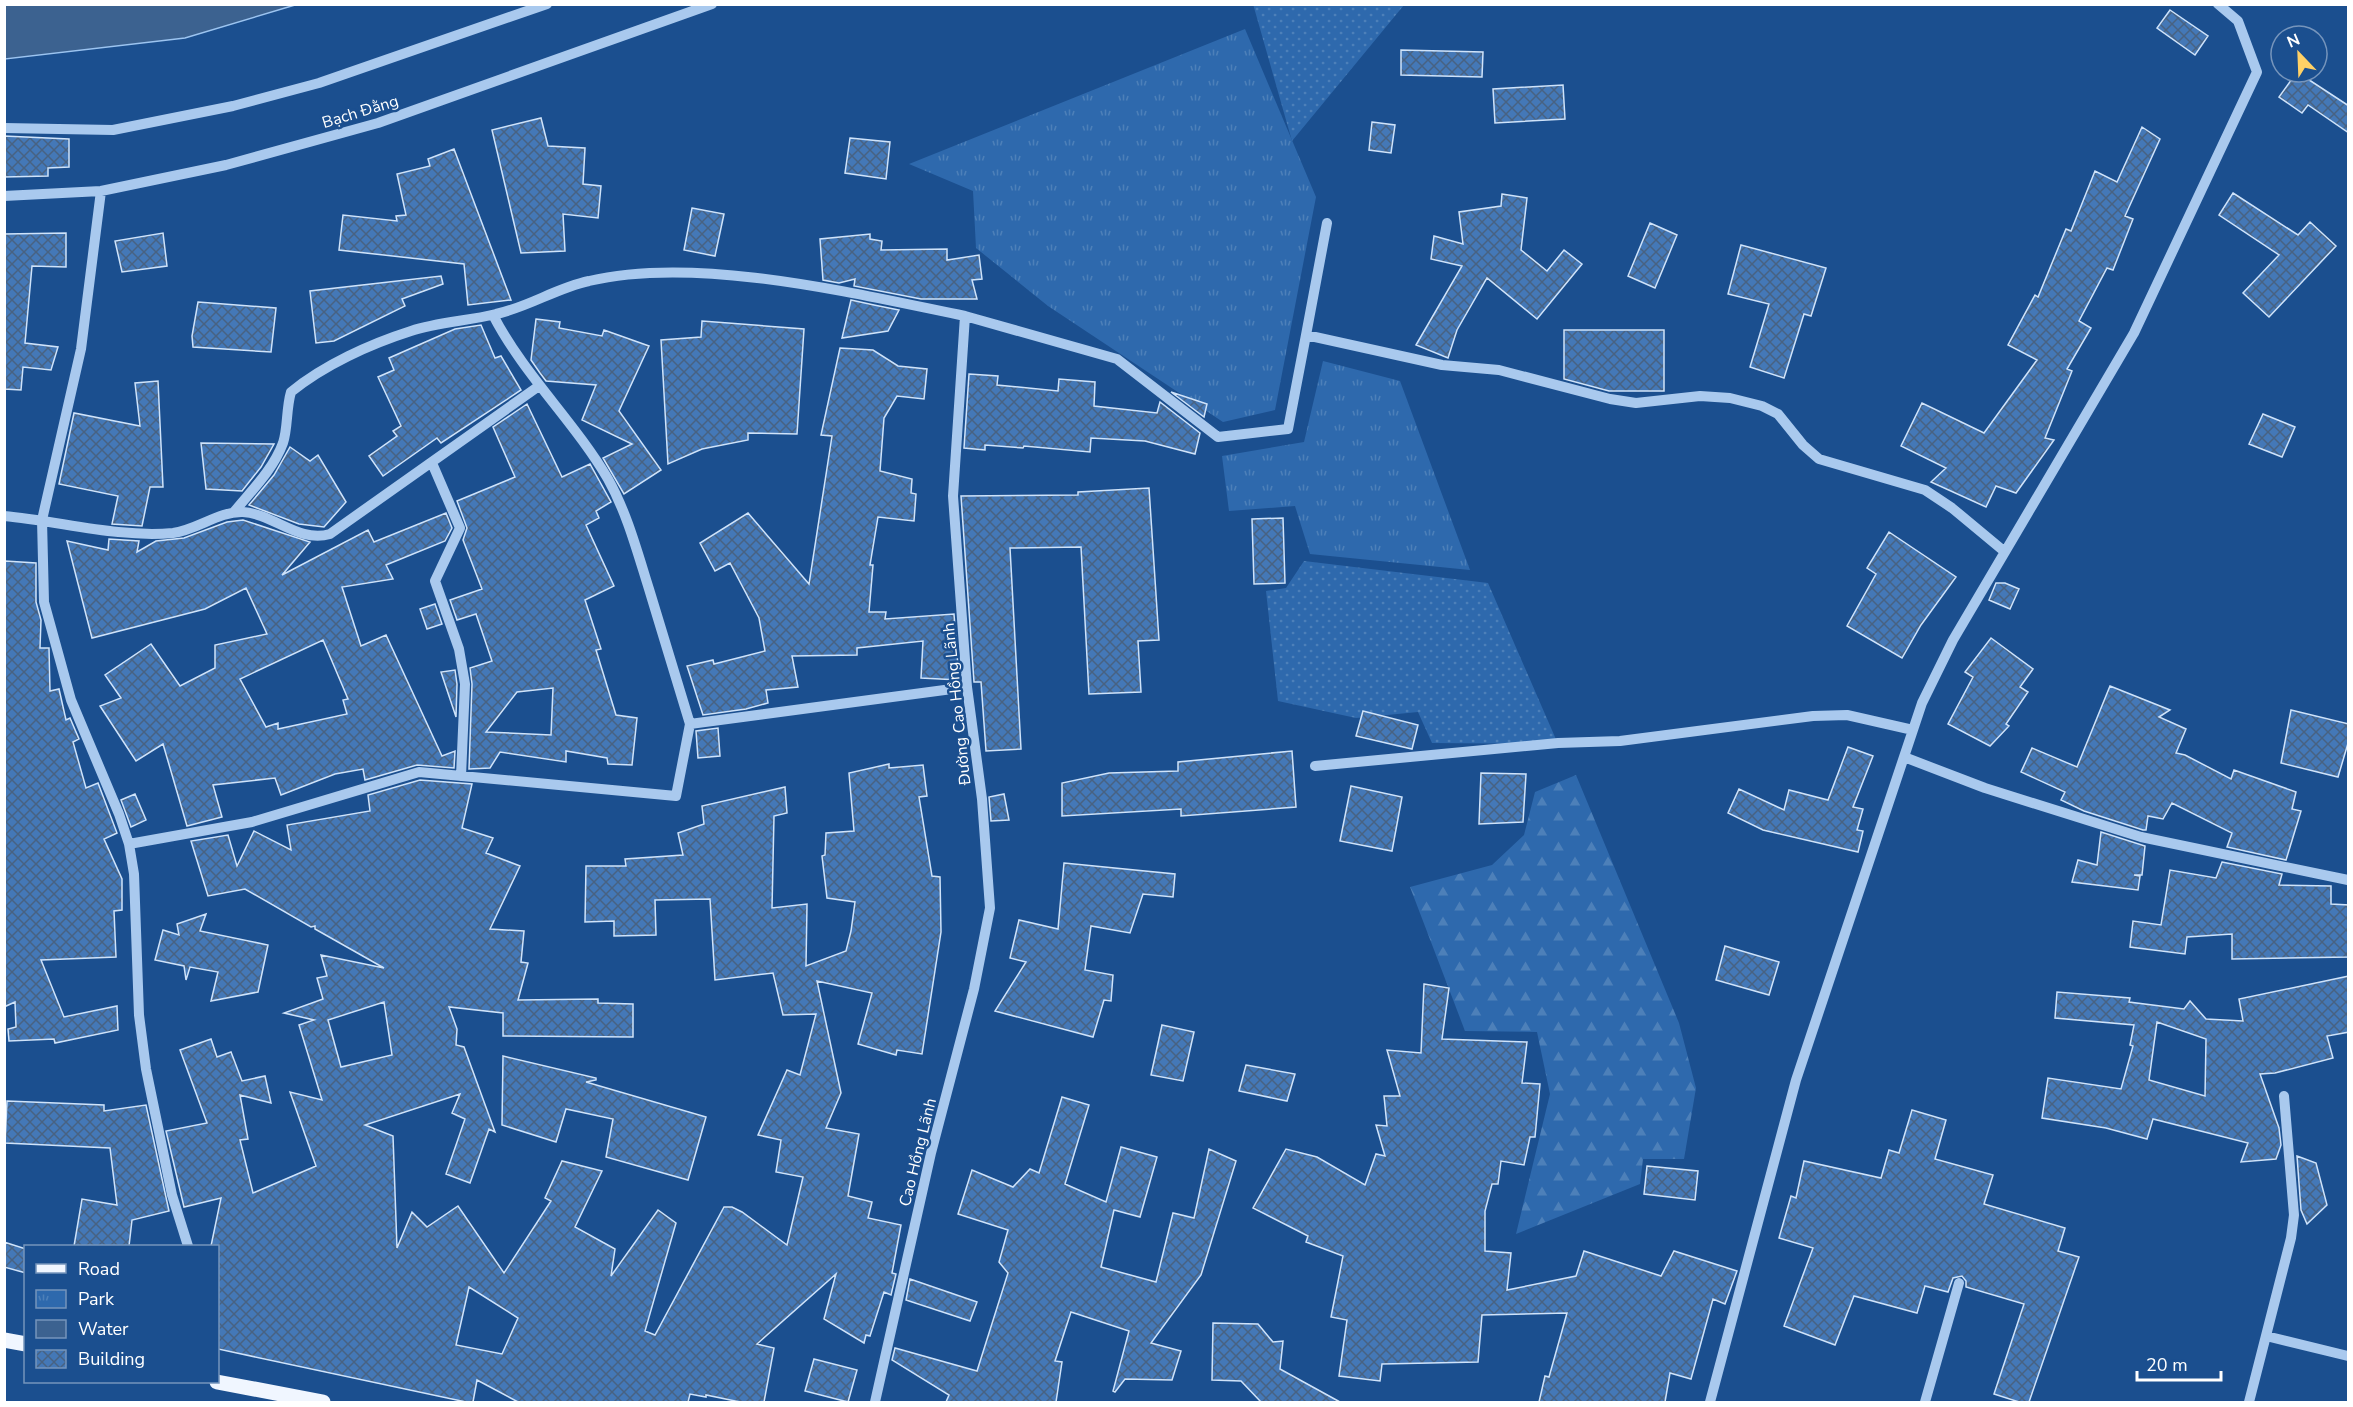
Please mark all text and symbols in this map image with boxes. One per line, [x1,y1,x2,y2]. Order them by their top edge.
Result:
north arrow [2269,24,2329,84]
text: N [2284,29,2303,54]
street label: Bạch Đằng [319,90,401,134]
street label: Đường Cao Hồng Lãnh [938,622,977,787]
street label: Cao Hồng Lãnh [894,1096,942,1209]
legend [24,1245,219,1383]
text: Road [78,1257,120,1281]
text: Park [78,1287,115,1311]
text: Water [78,1317,129,1341]
scale bar [2137,1344,2221,1382]
text: Building [78,1347,145,1371]
text: 20 m [2146,1353,2188,1377]

